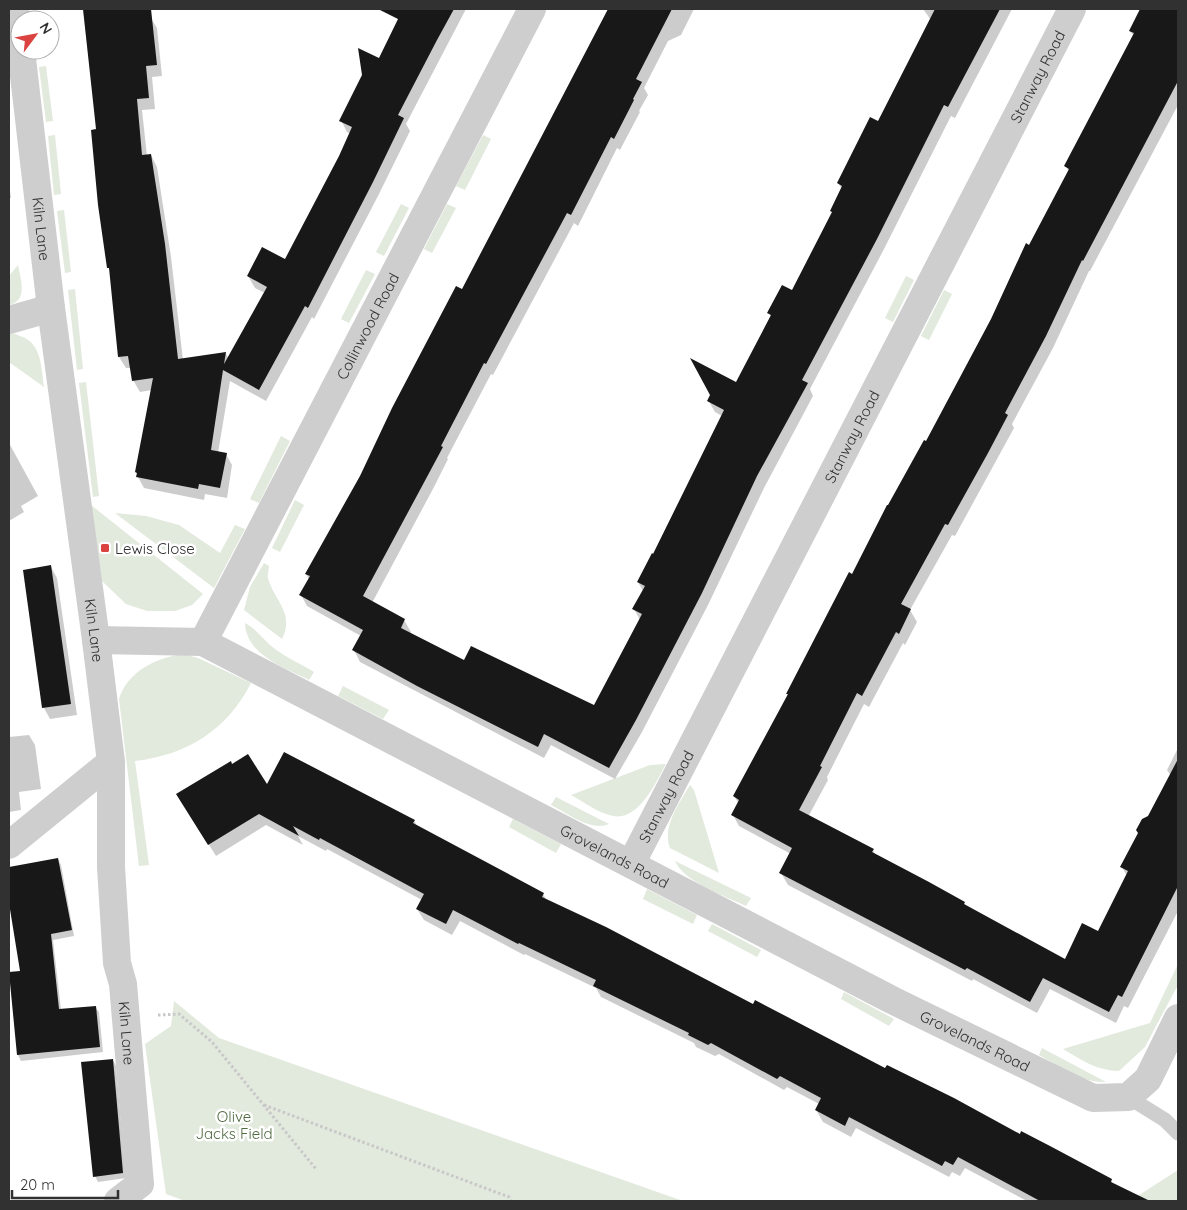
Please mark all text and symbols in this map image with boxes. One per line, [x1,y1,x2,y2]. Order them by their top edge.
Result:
north arrow [10,10,60,60]
text: N [36,19,56,37]
street label: Stanway Road [1005,27,1069,126]
street label: Kiln Lane [29,196,55,262]
street label: Collinwood Road [332,270,403,383]
street label: Stanway Road [820,387,883,486]
place label: Lewis Close [115,539,195,558]
marker: Lewis Close [99,542,111,554]
street label: Kiln Lane [81,597,108,663]
street label: Stanway Road [634,747,698,846]
street label: Grovelands Road [557,820,672,892]
street label: Kiln Lane [115,1000,139,1066]
street label: Grovelands Road [917,1006,1033,1075]
park label: Olive Jacks Field [195,1107,273,1143]
scale bar [12,1168,119,1200]
text: 20 m [20,1175,55,1194]

